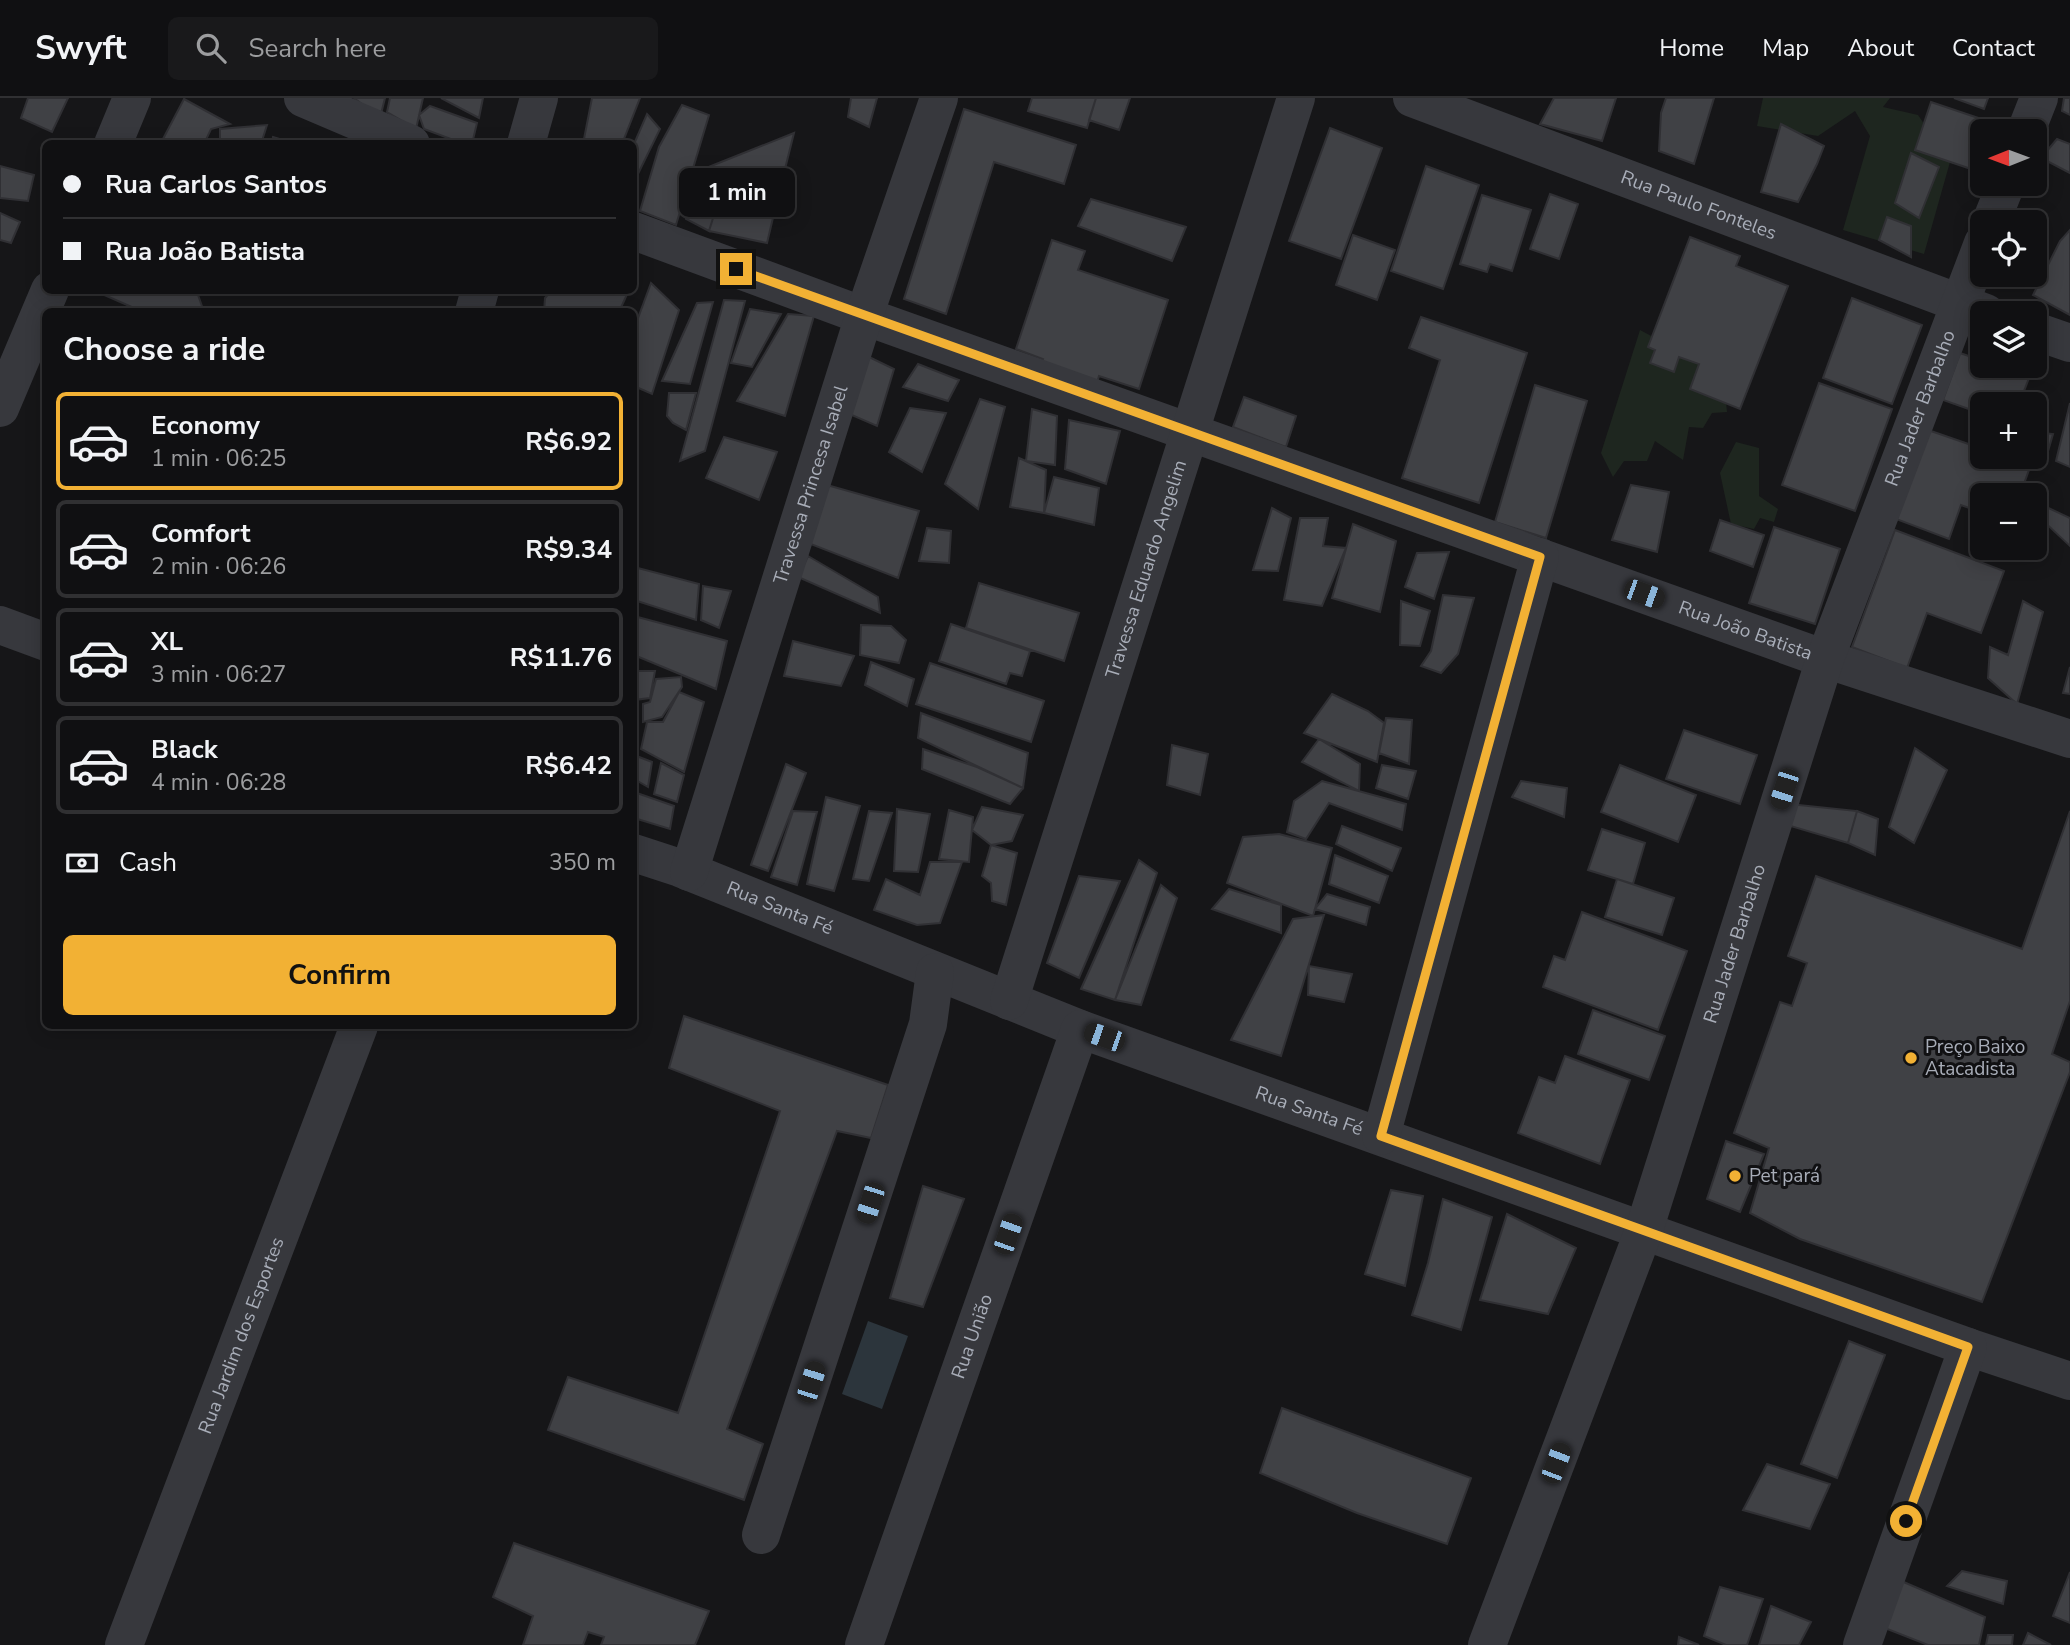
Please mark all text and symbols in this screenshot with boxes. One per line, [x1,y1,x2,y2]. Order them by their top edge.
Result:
search box [168,17,658,80]
text: Swyft [35,26,126,71]
icon: search [192,29,230,67]
text: Search here [248,31,386,66]
text: Home [1659,32,1724,64]
text: Map [1762,32,1809,64]
text: About [1847,32,1914,64]
text: Contact [1952,32,2035,64]
north arrow [1970,119,2048,196]
map controls [1970,119,2047,560]
street label: Rua Paulo Fonteles [1617,164,1780,246]
text: Rua Carlos Santos [105,167,327,202]
callout: 1 min [678,167,794,216]
text: 1 min [707,177,767,208]
button: locate [1970,210,2047,287]
text: Rua João Batista [105,234,305,269]
route end [720,253,752,285]
button: layers [1970,301,2047,378]
street label: Rua Jader Barbalho [1879,326,1962,490]
text: Choose a ride [63,328,265,371]
street label: Travessa Princesa Isabel [767,382,855,588]
button: + [1970,392,2047,469]
text: Economy [151,408,260,443]
icon: car [67,410,130,473]
text: R$6.92 [525,424,612,459]
text: 1 min · 06:25 [151,443,286,474]
street label: Travessa Eduardo Angelim [1099,457,1193,682]
button: − [1970,483,2047,560]
text: Comfort [151,516,251,551]
icon: car [67,518,130,581]
text: R$9.34 [525,532,612,567]
text: 2 min · 06:26 [151,551,286,582]
car [1621,577,1668,611]
street label: Rua João Batista [1675,595,1816,666]
text: XL [151,624,183,659]
icon: car [67,626,130,689]
text: R$11.76 [510,640,612,675]
text: 3 min · 06:27 [151,659,286,690]
text: Black [151,732,218,767]
icon: car [67,734,130,797]
text: R$6.42 [525,748,612,783]
car [1768,766,1801,812]
text: 4 min · 06:28 [151,767,286,798]
icon: cash [63,844,101,882]
text: Cash [119,845,177,880]
text: 350 m [549,847,616,878]
street label: Rua Jader Barbalho [1697,861,1772,1027]
street label: Rua Santa Fé [723,875,837,941]
button: Confirm [63,935,616,1015]
car [1081,1020,1128,1054]
place label: Preço Baixo Atacadista [1925,1034,2025,1082]
marker: Preço Baixo Atacadista [1903,1050,1919,1066]
street label: Rua Santa Fé [1252,1080,1367,1142]
place label: Pet pará [1749,1163,1820,1189]
marker: Pet pará [1727,1168,1743,1184]
car [854,1180,887,1226]
car [992,1211,1025,1257]
street label: Rua Jardim dos Esportes [192,1233,291,1438]
street label: Rua União [945,1291,999,1382]
car [795,1359,828,1405]
car [1539,1440,1574,1486]
route start [1890,1505,1922,1537]

